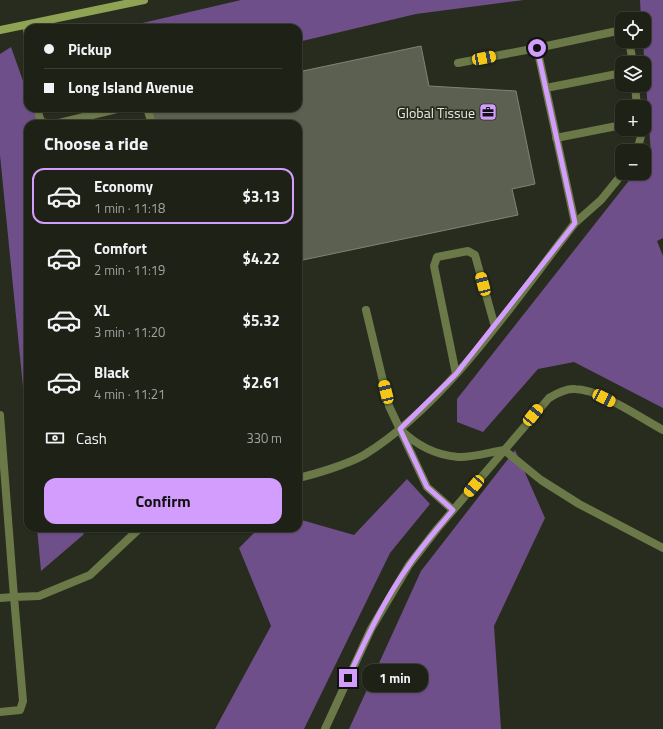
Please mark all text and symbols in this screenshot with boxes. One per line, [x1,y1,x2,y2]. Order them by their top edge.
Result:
map controls [615,12,651,180]
button: locate [615,12,651,48]
text: Pickup [68,38,112,61]
route start [528,39,546,57]
car [471,50,497,66]
button: layers [615,56,651,92]
text: Long Island Avenue [68,76,194,99]
button: + [615,100,651,136]
place label: Global Tissue [397,102,475,123]
office icon: Global Tissue [478,102,498,122]
text: Choose a ride [44,130,148,157]
button: − [615,144,651,180]
text: Economy [94,175,153,198]
icon: car [46,178,82,214]
text: $3.13 [243,185,280,208]
text: 1 min · 11:18 [94,198,165,218]
text: Comfort [94,237,147,260]
icon: car [46,240,82,276]
text: $4.22 [243,247,280,270]
text: 2 min · 11:19 [94,260,165,280]
car [474,271,492,297]
text: XL [94,299,110,322]
icon: car [46,302,82,338]
text: $5.32 [243,309,280,332]
text: 3 min · 11:20 [94,322,165,342]
text: Black [94,361,129,384]
icon: car [46,364,82,400]
text: $2.61 [243,371,280,394]
car [377,379,395,405]
text: 4 min · 11:21 [94,384,165,404]
car [591,387,617,409]
car [521,402,545,428]
icon: cash [44,427,66,449]
text: Cash [76,427,107,450]
text: 330 m [246,428,282,448]
car [462,473,486,499]
button: Confirm [44,478,282,524]
callout: 1 min [362,664,428,692]
text: 1 min [379,668,411,688]
route end [339,669,357,687]

